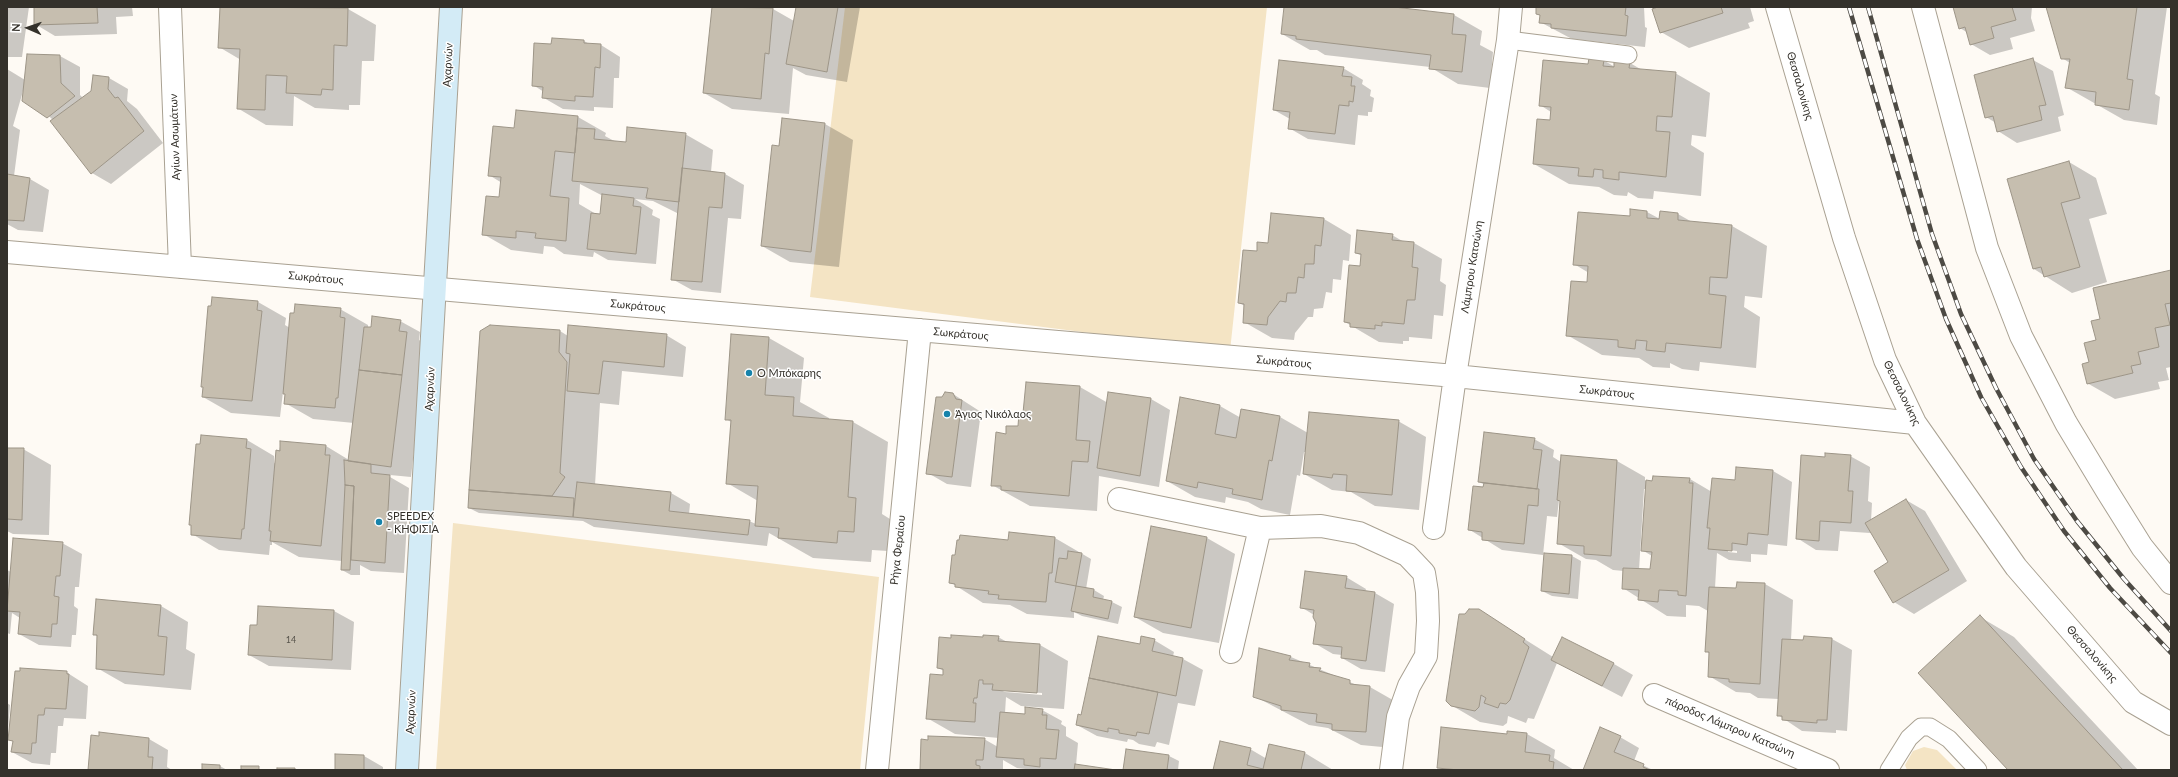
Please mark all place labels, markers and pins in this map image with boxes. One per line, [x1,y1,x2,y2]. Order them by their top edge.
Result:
place label: Ο Μπόκαρης [757,366,821,380]
marker: Ο Μπόκαρης [744,368,754,378]
place label: Άγιος Νικόλαος [955,407,1031,421]
marker: Άγιος Νικόλαος [942,409,952,419]
place label: SPEEDEX - ΚΗΦΙΣΙΑ [387,509,439,535]
marker: SPEEDEX - ΚΗΦΙΣΙΑ [374,517,384,527]

